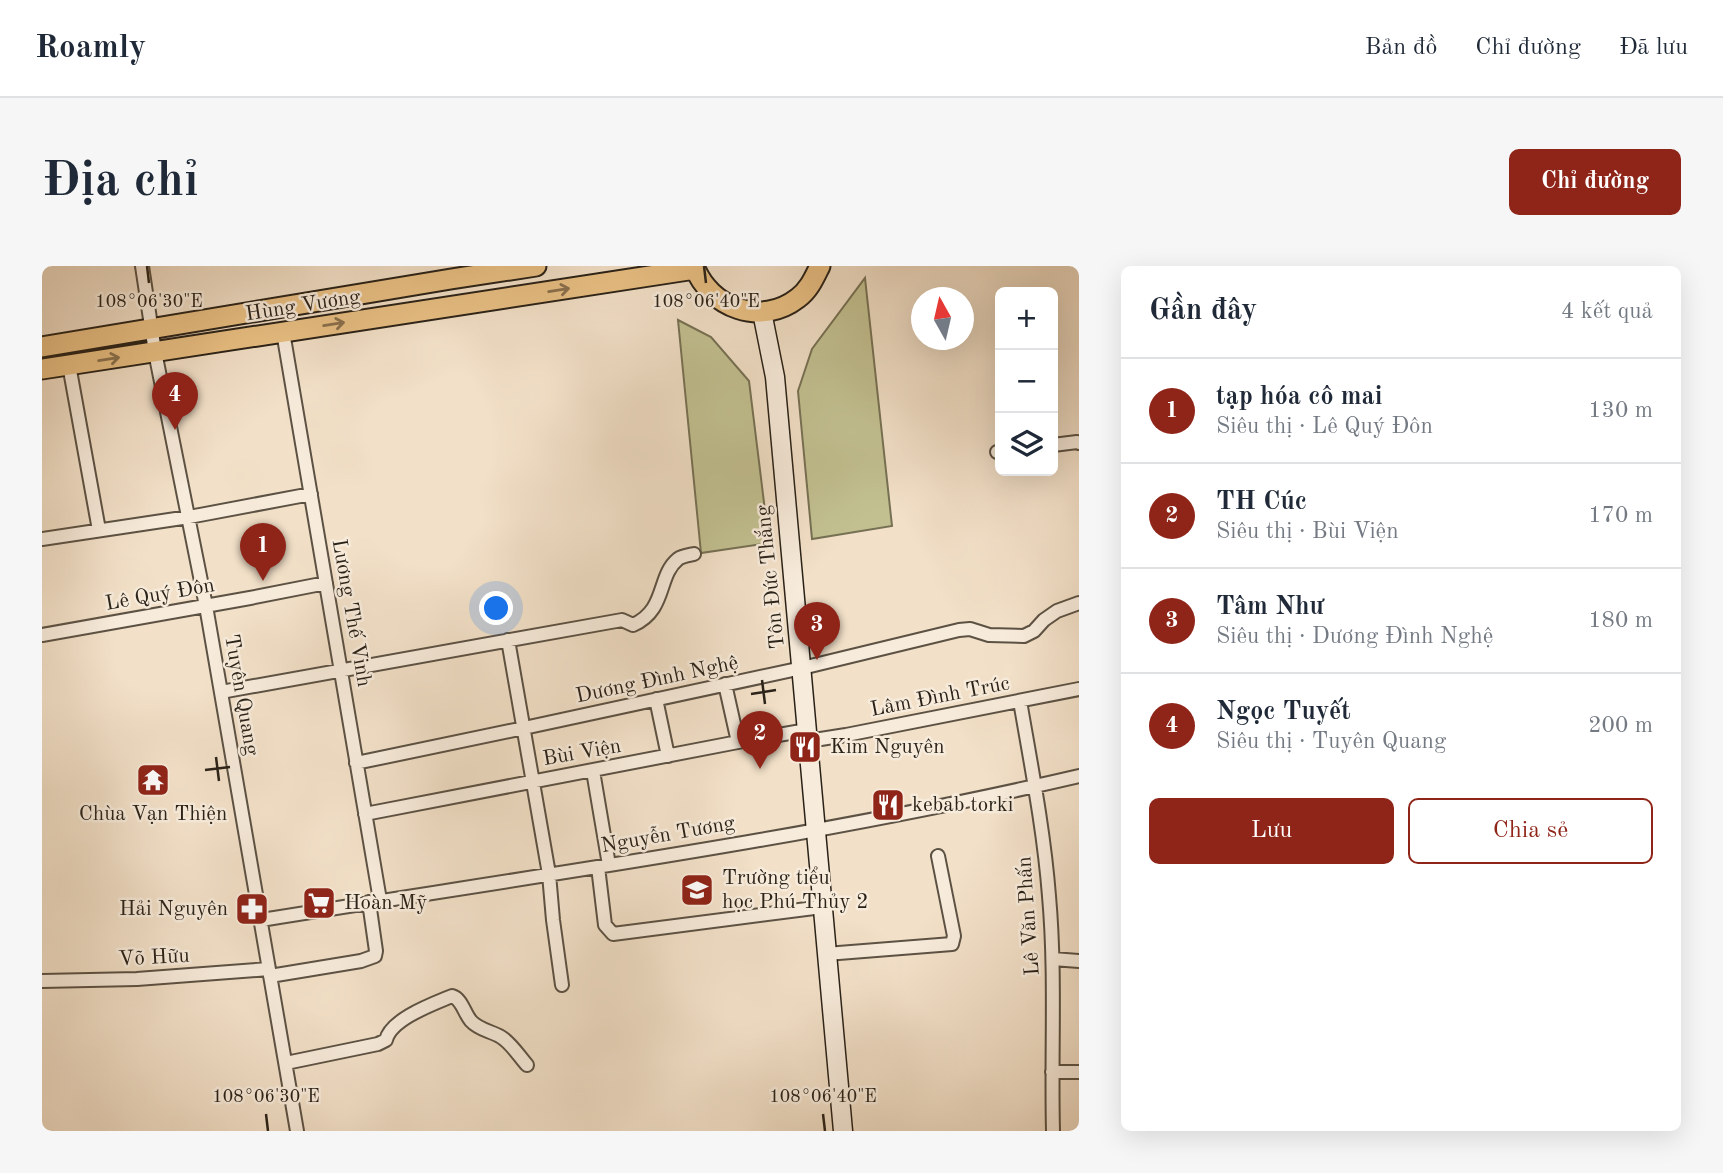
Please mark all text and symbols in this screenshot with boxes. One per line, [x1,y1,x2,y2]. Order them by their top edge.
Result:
text: Roamly [35,32,146,65]
text: Bản đồ [1365,36,1437,60]
text: Chỉ đường [1475,36,1581,60]
text: Đã lưu [1619,36,1688,60]
button: Chỉ đường [1509,149,1681,215]
text: Địa chỉ [42,158,199,207]
one-way arrow [547,283,570,296]
street label: Hùng Vương [244,286,363,325]
north arrow [911,287,974,350]
map controls [995,287,1058,476]
button: + [995,287,1058,350]
text: 108°06'30"E [95,293,203,311]
text: 108°06'40"E [652,293,760,311]
text: Gần đây [1149,296,1257,326]
text: 4 kết quả [1561,300,1653,323]
one-way arrow [322,318,345,331]
button: − [995,350,1058,413]
one-way arrow [98,352,120,365]
pin: 4 [152,372,198,430]
text: tạp hóa cô mai [1216,384,1383,410]
text: 1 [1165,399,1179,422]
text: 130 m [1588,399,1653,422]
button: layers [995,413,1058,476]
text: Siêu thị · Lê Quý Đôn [1216,415,1433,438]
text: TH Cúc [1216,489,1307,515]
street label: Tôn Đức Thắng [751,503,789,650]
text: 2 [1165,504,1179,527]
text: 170 m [1588,504,1653,527]
text: Siêu thị · Bùi Viện [1216,520,1399,543]
pin: 1 [240,523,286,581]
street label: Lương Thế Vinh [328,537,375,689]
street label: Lê Quý Đôn [104,575,216,615]
your location [479,591,513,625]
text: Tâm Như [1216,594,1324,620]
pin: 3 [794,602,840,660]
text: 3 [1165,609,1179,632]
text: 180 m [1588,609,1653,632]
text: Siêu thị · Dương Đình Nghệ [1216,625,1493,648]
street label: Tuyên Quang [220,633,262,758]
street label: Dương Đình Nghệ [574,653,740,707]
street label: Lâm Đình Trúc [869,673,1011,721]
text: Ngọc Tuyết [1216,699,1351,725]
pin: 2 [737,711,783,769]
text: 4 [1165,714,1179,737]
text: 200 m [1588,714,1653,737]
restaurant icon: Kim Nguyên [786,728,824,766]
text: Siêu thị · Tuyên Quang [1216,730,1446,753]
street label: Bùi Viện [541,736,623,770]
place label: Kim Nguyên [830,737,945,758]
temple icon: Chùa Vạn Thiện [134,761,172,799]
restaurant icon: kebab torki [869,786,907,824]
place label: kebab torki [912,795,1013,816]
button: Lưu [1149,798,1394,864]
button: Chia sẻ [1408,798,1653,864]
place label: Chùa Vạn Thiện [79,804,227,825]
street label: Nguyễn Tương [599,811,737,857]
street label: Lê Văn Phấn [1013,856,1044,976]
place label: Trường tiểu học Phú Thủy 2 [722,866,869,913]
school or university icon: Trường tiểu học Phú Thủy 2 [678,871,716,909]
supermarket icon: Hoàn Mỹ [300,884,338,922]
pharmacy icon: Hải Nguyên [233,890,271,928]
place label: Hoàn Mỹ [344,893,427,914]
place label: Hải Nguyên [119,899,228,920]
street label: Võ Hữu [118,946,190,970]
text: 108°06'30"E [212,1088,320,1106]
text: 108°06'40"E [769,1088,877,1106]

